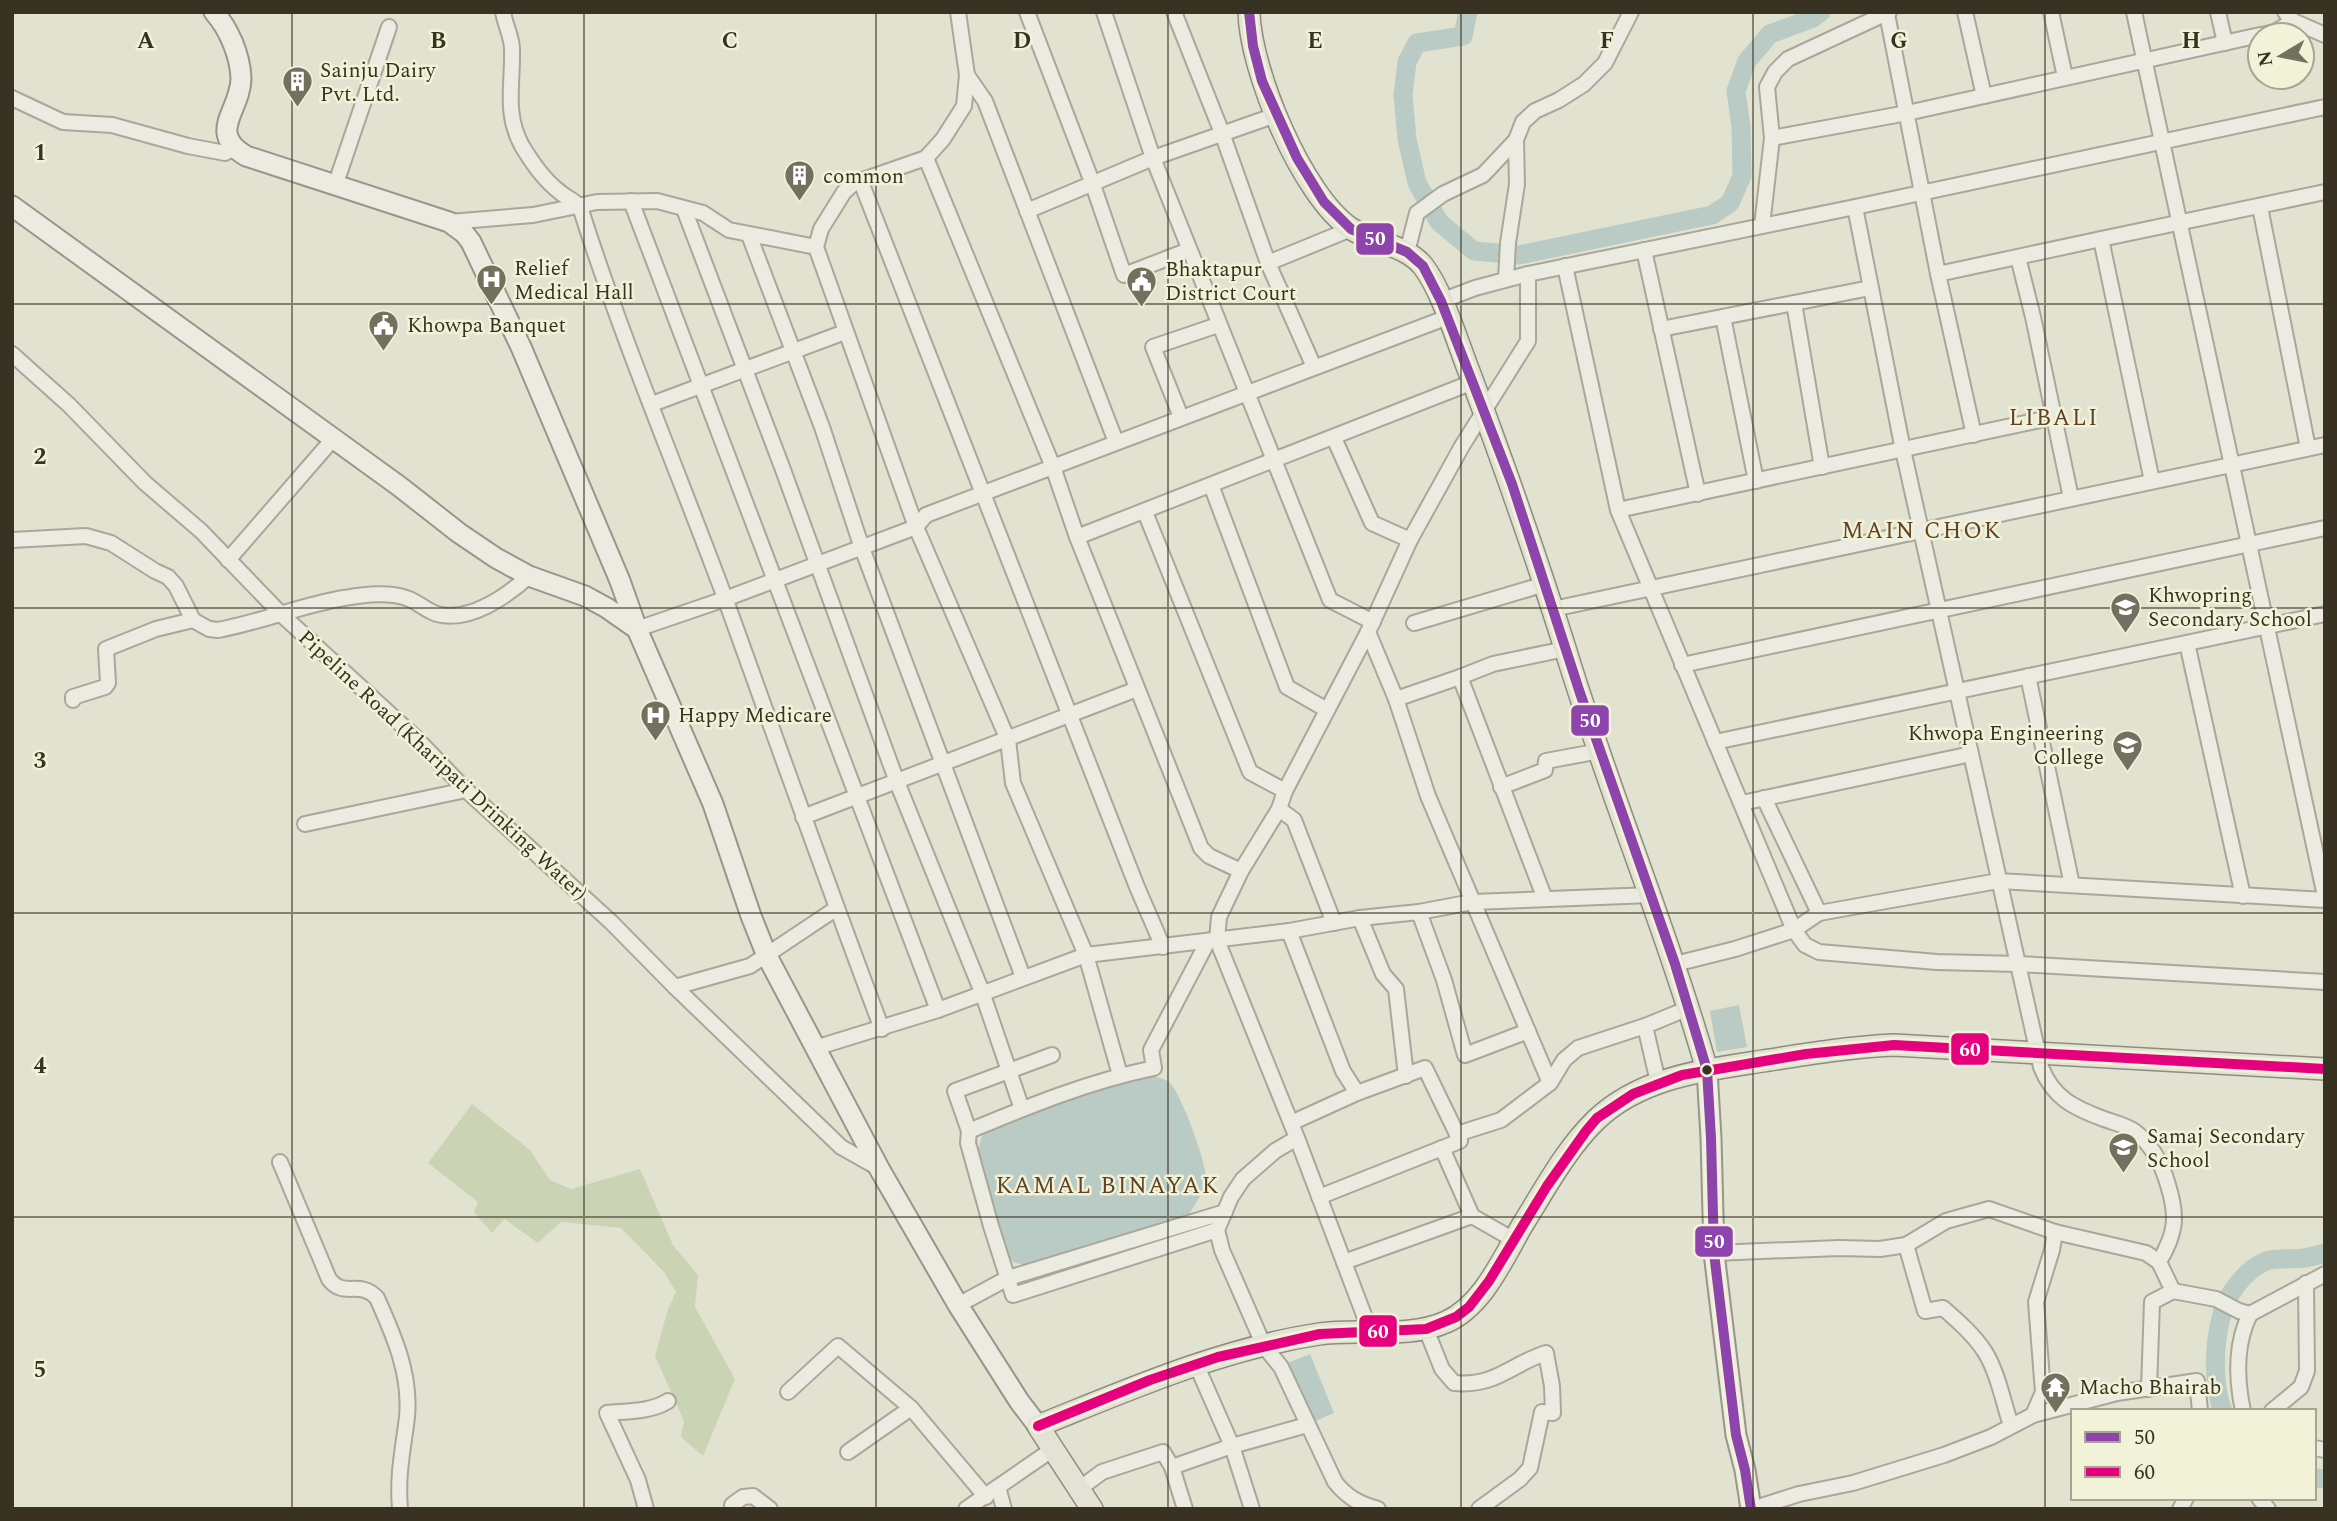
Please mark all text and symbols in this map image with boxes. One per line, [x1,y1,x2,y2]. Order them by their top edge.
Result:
north arrow [2246,21,2316,91]
text: A [137,24,155,59]
text: B [430,24,446,59]
text: C [722,24,738,59]
text: D [1013,24,1031,59]
text: E [1307,24,1323,59]
text: F [1600,24,1614,59]
text: G [1890,24,1908,59]
text: H [2181,24,2201,59]
text: N [2250,49,2281,69]
place label: Sainju Dairy Pvt. Ltd. [320,55,437,111]
building icon: Sainju Dairy Pvt. Ltd. [280,65,314,109]
text: 1 [34,136,46,171]
building icon: common [783,159,817,203]
place label: common [823,161,904,193]
line badge: 50 [1355,222,1395,256]
text: 50 [1364,225,1386,254]
place label: Relief Medical Hall [514,253,634,309]
place label: Bhaktapur District Court [1165,254,1296,310]
hospital icon: Relief Medical Hall [474,263,508,307]
public building icon: Bhaktapur District Court [1125,264,1159,308]
public building icon: Khowpa Banquet [367,308,401,352]
place label: Khowpa Banquet [407,310,566,342]
district label: LIBALI [2009,401,2099,436]
text: 2 [34,440,47,475]
district label: MAIN CHOK [1842,514,2002,549]
place label: Khwopring Secondary School [2148,580,2312,636]
school or university icon: Khwopring Secondary School [2108,590,2142,634]
street label: Pipeline Road (Kharipati Drinking Water) [290,623,594,909]
hospital icon: Happy Medicare [638,698,672,742]
place label: Happy Medicare [678,700,832,732]
line badge: 50 [1570,704,1610,737]
text: 50 [1579,707,1601,736]
place label: Khwopa Engineering College [1908,718,2104,774]
school or university icon: Khwopa Engineering College [2110,728,2144,772]
text: 3 [34,744,47,779]
line badge: 60 [1950,1032,1990,1066]
text: 60 [1959,1036,1981,1065]
text: 4 [34,1049,47,1084]
unlabelled marker [1700,1063,1714,1077]
place label: Samaj Secondary School [2147,1121,2306,1177]
school or university icon: Samaj Secondary School [2107,1131,2141,1175]
district label: KAMAL BINAYAK [996,1169,1220,1204]
line badge: 50 [1694,1225,1734,1258]
text: 50 [1703,1228,1725,1257]
line badge: 60 [1358,1314,1398,1348]
text: 60 [1367,1318,1389,1347]
text: 5 [34,1353,46,1388]
temple icon: Macho Bhairab [2039,1370,2073,1414]
place label: Macho Bhairab [2079,1372,2221,1404]
legend [2071,1409,2316,1500]
text: 50 [2134,1422,2155,1454]
text: 60 [2134,1457,2155,1489]

